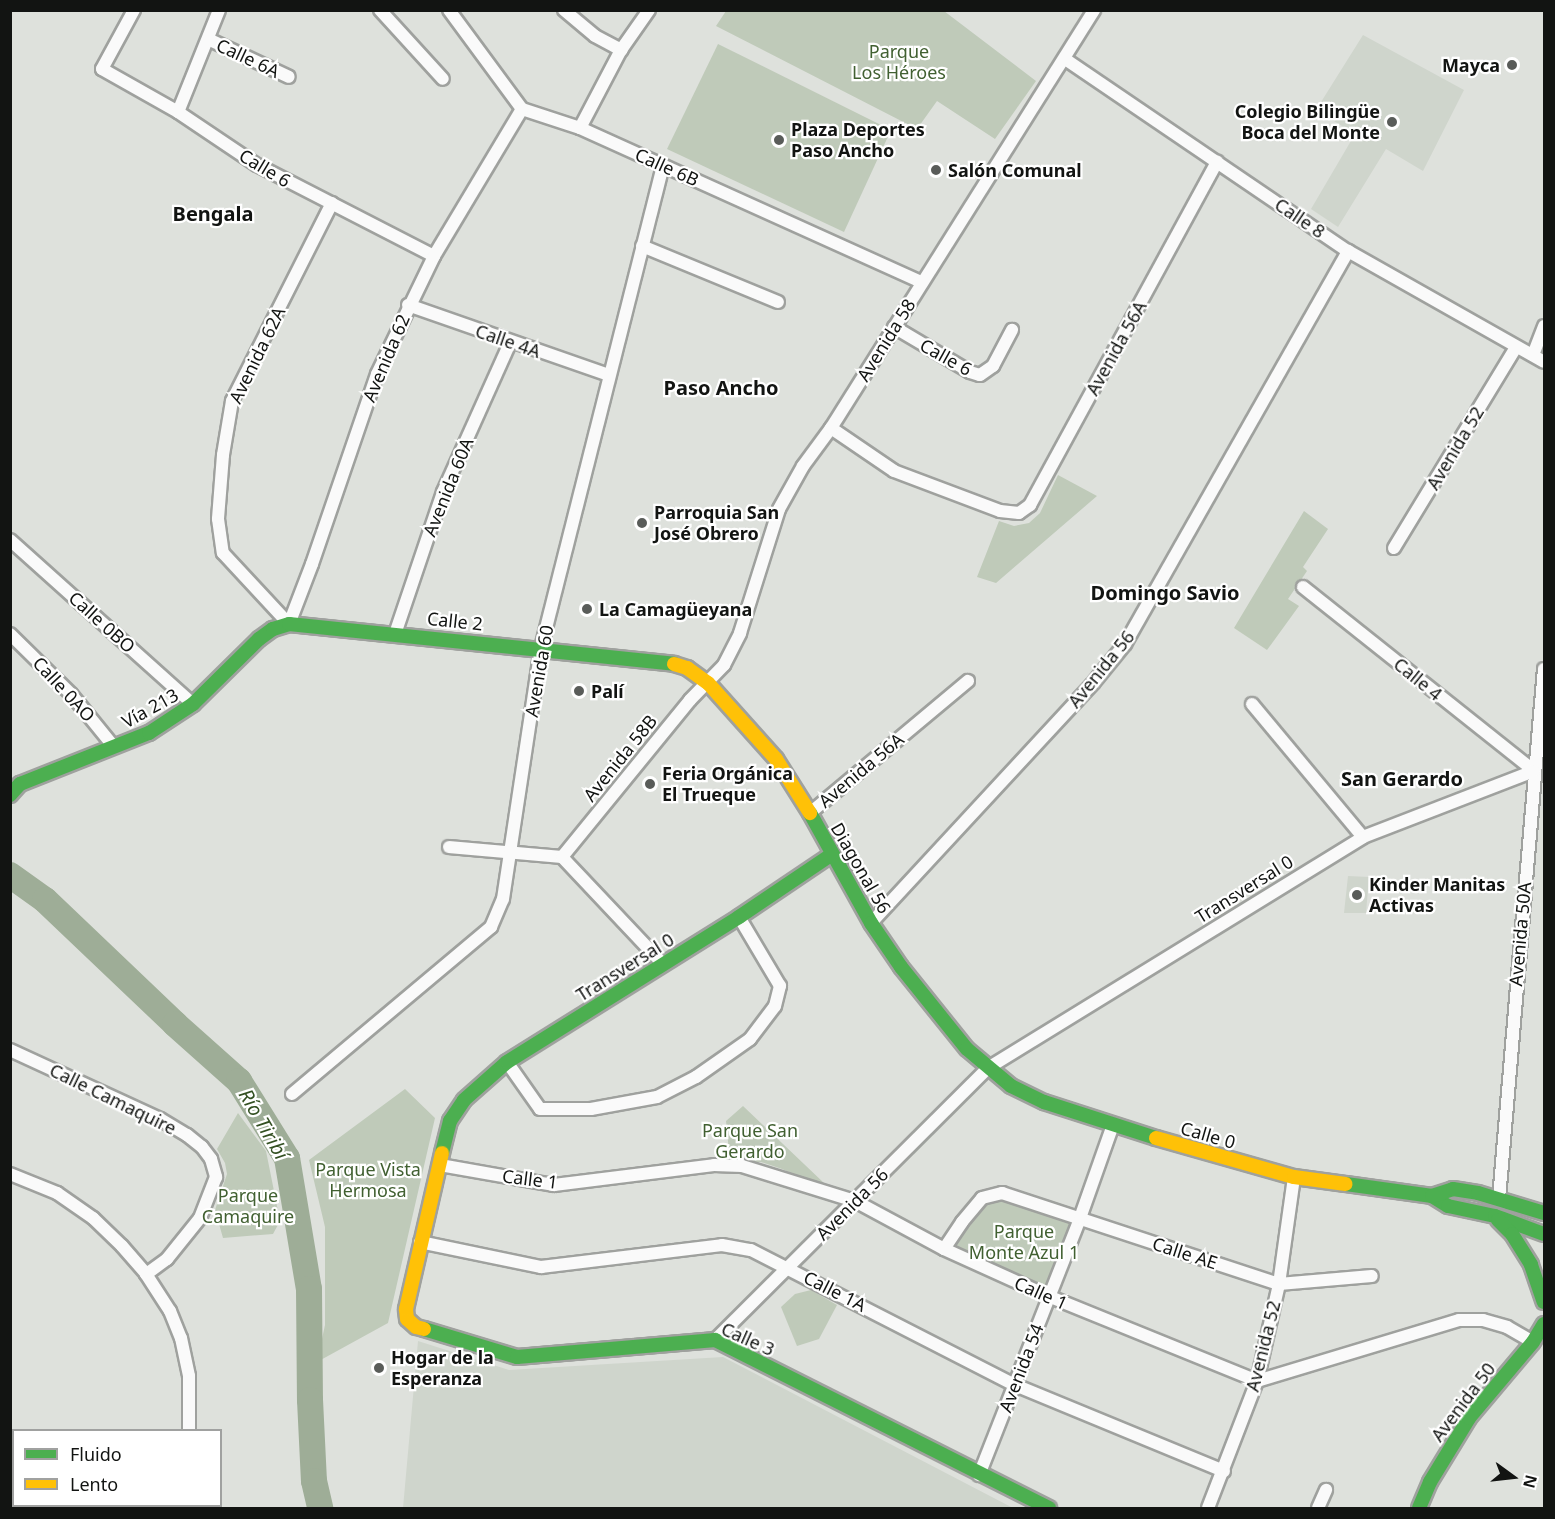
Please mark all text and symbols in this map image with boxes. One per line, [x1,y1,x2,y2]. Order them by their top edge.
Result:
street label: Calle 6A [213,34,283,82]
park label: Parque Los Héroes [852,41,946,84]
place label: Mayca [1442,54,1500,76]
marker: Mayca [1505,58,1519,72]
place label: Colegio Bilingüe Boca del Monte [1235,101,1380,144]
marker: Colegio Bilingüe Boca del Monte [1385,115,1399,129]
place label: Plaza Deportes Paso Ancho [791,119,925,162]
marker: Plaza Deportes Paso Ancho [772,133,786,147]
street label: Calle 6B [632,143,702,191]
street label: Calle 6 [235,144,295,192]
place label: Salón Comunal [948,159,1082,181]
marker: Salón Comunal [929,163,943,177]
street label: Calle 8 [1271,193,1329,243]
district label: Bengala [173,201,253,225]
street label: Avenida 58 [852,295,920,385]
street label: Avenida 56A [1081,297,1151,399]
street label: Avenida 62A [224,303,290,407]
street label: Avenida 62 [358,311,414,405]
street label: Calle 4A [473,320,543,362]
street label: Calle 6 [916,334,976,380]
district label: Paso Ancho [664,375,778,399]
street label: Avenida 52 [1422,403,1488,493]
street label: Avenida 60A [418,435,478,539]
place label: Parroquia San José Obrero [654,502,779,544]
marker: Parroquia San José Obrero [635,516,649,530]
district label: Domingo Savio [1091,580,1239,604]
street label: Calle 0BO [64,587,140,657]
place label: La Camagüeyana [599,598,752,620]
marker: La Camagüeyana [580,602,594,616]
street label: Calle 2 [426,607,484,635]
street label: Avenida 60 [520,623,558,719]
street label: Avenida 56 [1063,626,1139,712]
street label: Calle 0AO [28,652,100,726]
street label: Calle 4 [1389,653,1447,705]
place label: Palí [591,680,624,702]
street label: Vía 213 [118,684,182,732]
marker: Palí [572,684,586,698]
street label: Avenida 58B [579,711,661,805]
street label: Avenida 56A [814,728,908,812]
place label: Feria Orgánica El Trueque [662,763,793,806]
district label: San Gerardo [1341,766,1463,790]
marker: Feria Orgánica El Trueque [643,777,657,791]
street label: Diagonal 56 [826,819,896,917]
street label: Transversal 0 [1191,850,1297,928]
place label: Kinder Manitas Activas [1369,874,1505,916]
street label: Avenida 50A [1505,881,1535,987]
marker: Kinder Manitas Activas [1350,888,1364,902]
street label: Transversal 0 [572,928,678,1006]
street label: Calle Camaquire [46,1059,180,1139]
water label: Río Tiribí [234,1084,294,1164]
street label: Calle 0 [1178,1117,1238,1153]
park label: Parque San Gerardo [702,1120,798,1162]
park label: Parque Vista Hermosa [315,1159,421,1202]
street label: Avenida 56 [811,1163,893,1245]
street label: Calle 1 [501,1165,559,1193]
park label: Parque Camaquire [202,1185,294,1228]
park label: Parque Monte Azul 1 [969,1221,1079,1264]
street label: Calle AE [1150,1232,1220,1274]
street label: Calle 1A [800,1266,870,1316]
street label: Calle 1 [1011,1272,1071,1314]
street label: Avenida 52 [1241,1298,1285,1394]
street label: Calle 3 [718,1318,778,1360]
street label: Avenida 54 [994,1321,1048,1415]
place label: Hogar de la Esperanza [391,1347,494,1390]
street label: Avenida 50 [1426,1358,1500,1446]
marker: Hogar de la Esperanza [372,1361,386,1375]
legend [12,1429,222,1507]
text: Fluido [70,1442,122,1466]
north arrow [1483,1447,1543,1507]
text: Lento [70,1472,118,1496]
text: N [1518,1473,1543,1491]

